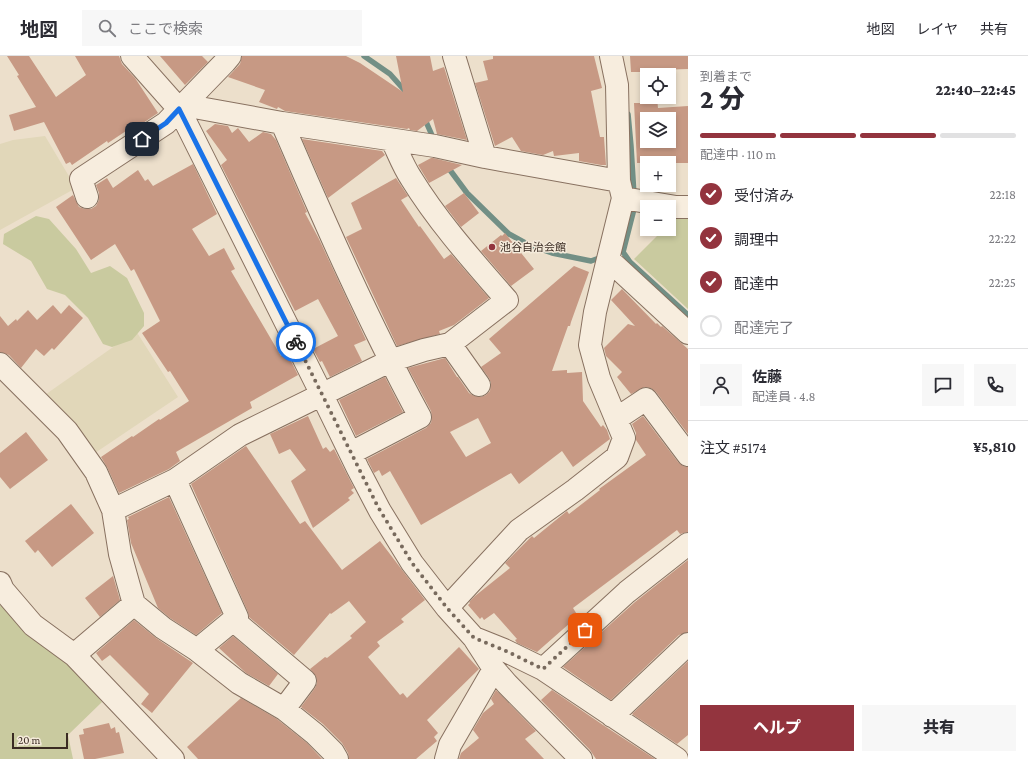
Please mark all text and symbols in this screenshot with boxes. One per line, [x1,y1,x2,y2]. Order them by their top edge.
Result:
search box [82,10,362,46]
icon: search [96,17,118,39]
text: 地図 [20,19,58,40]
text: ここで検索 [128,21,203,37]
text: 地図 [866,21,894,37]
text: レイヤ [916,21,958,37]
text: 共有 [980,21,1008,37]
map controls [640,68,676,236]
button: locate [640,68,676,104]
text: 到着まで [700,69,752,84]
text: 22:40–22:45 [936,82,1016,98]
text: 2 分 [700,85,745,114]
button: layers [640,112,676,148]
pin [125,122,159,156]
icon: home [131,128,153,150]
text: 配達中 · 110 m [700,147,776,162]
button: + [640,156,676,192]
icon: check [700,183,722,205]
text: 22:18 [989,187,1016,202]
text: 受付済み [734,188,794,204]
button: − [640,200,676,236]
icon: check [700,227,722,249]
text: 22:22 [988,231,1016,246]
text: 調理中 [734,232,779,248]
place label: 池谷自治会館 [500,241,566,253]
marker: 池谷自治会館 [487,242,497,252]
icon: check [700,271,722,293]
text: 22:25 [988,275,1016,290]
text: 配達中 [734,276,779,292]
text: 配達完了 [734,320,794,336]
courier [276,322,316,362]
icon: bike [285,331,307,353]
button: person [700,364,742,406]
button: chat [922,364,964,406]
button: phone [974,364,1016,406]
text: 佐藤 [752,369,782,385]
text: 配達員 · 4.8 [752,389,816,404]
text: ¥5,810 [973,439,1016,455]
text: 注文 #5174 [700,440,767,456]
pin [568,613,602,647]
icon: bag [574,619,596,641]
button: ヘルプ [700,705,854,751]
button: 共有 [862,705,1016,751]
scale bar [12,731,68,750]
text: 20 m [18,734,40,746]

